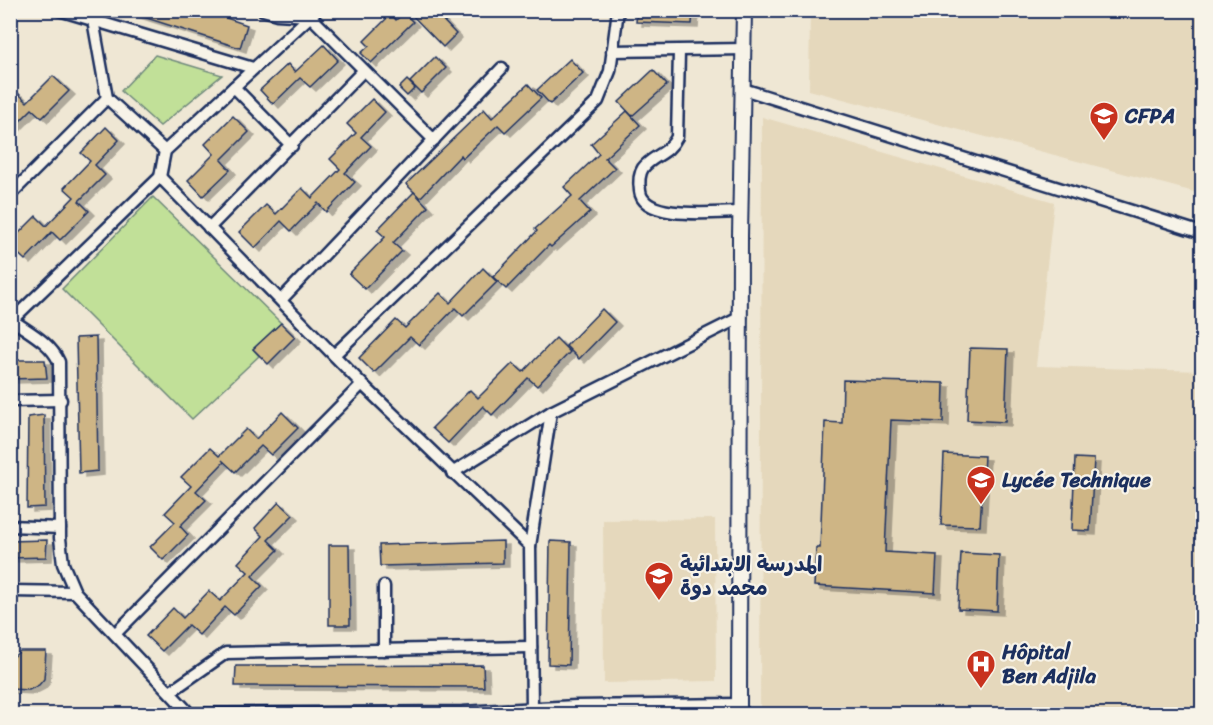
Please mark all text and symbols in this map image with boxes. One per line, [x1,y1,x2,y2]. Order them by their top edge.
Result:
place label: CFPA [1124,97,1175,135]
school or university icon: CFPA [1088,100,1120,142]
place label: Lycée Technique [1002,461,1151,499]
school or university icon: Lycée Technique [965,464,997,506]
place label: المدرسة الابتدائية محمد دوة [680,545,822,607]
school or university icon: المدرسة الابتدائية محمد دوة [643,560,675,602]
place label: Hôpital Ben Adjila [1001,633,1097,695]
hospital icon: Hôpital Ben Adjila [965,648,997,690]

